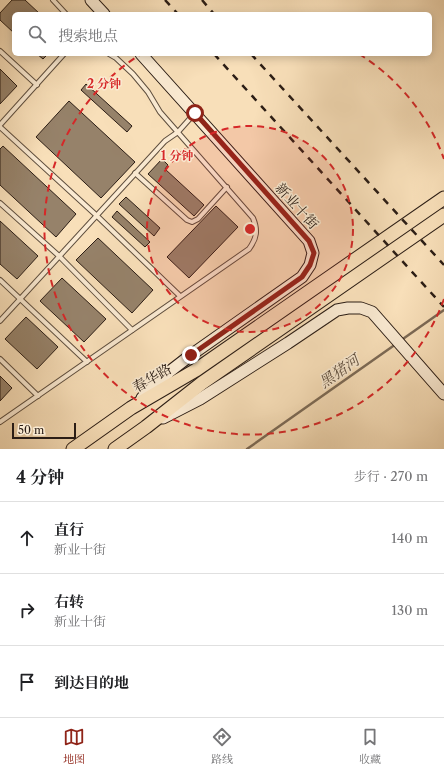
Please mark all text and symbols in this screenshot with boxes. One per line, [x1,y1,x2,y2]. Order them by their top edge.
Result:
search box [12,12,432,56]
icon: search [26,23,48,45]
text: 搜索地点 [58,26,118,45]
text: 2 分钟 [87,76,121,91]
route start [186,104,204,122]
text: 1 分钟 [161,148,193,163]
street label: 新业十街 [272,179,322,233]
centre of rings [243,222,257,236]
route end [182,346,200,364]
water label: 黑猪河 [315,349,365,392]
street label: 春华路 [129,360,175,396]
scale bar [12,421,76,440]
text: 50 m [18,423,44,437]
text: 4 分钟 [16,467,64,487]
text: 步行 · 270 m [354,468,428,484]
text: 直行 [54,520,84,539]
icon: ahead [16,527,38,549]
text: 140 m [391,530,428,546]
text: 新业十街 [54,541,106,557]
text: 右转 [54,592,84,611]
icon: right [16,599,38,621]
text: 130 m [392,602,428,618]
text: 新业十街 [54,613,106,629]
icon: arrive [16,671,38,693]
text: 到达目的地 [54,673,129,692]
tab: 地图 [63,726,85,766]
tab: 路线 [211,726,233,766]
tab: 收藏 [359,726,381,766]

